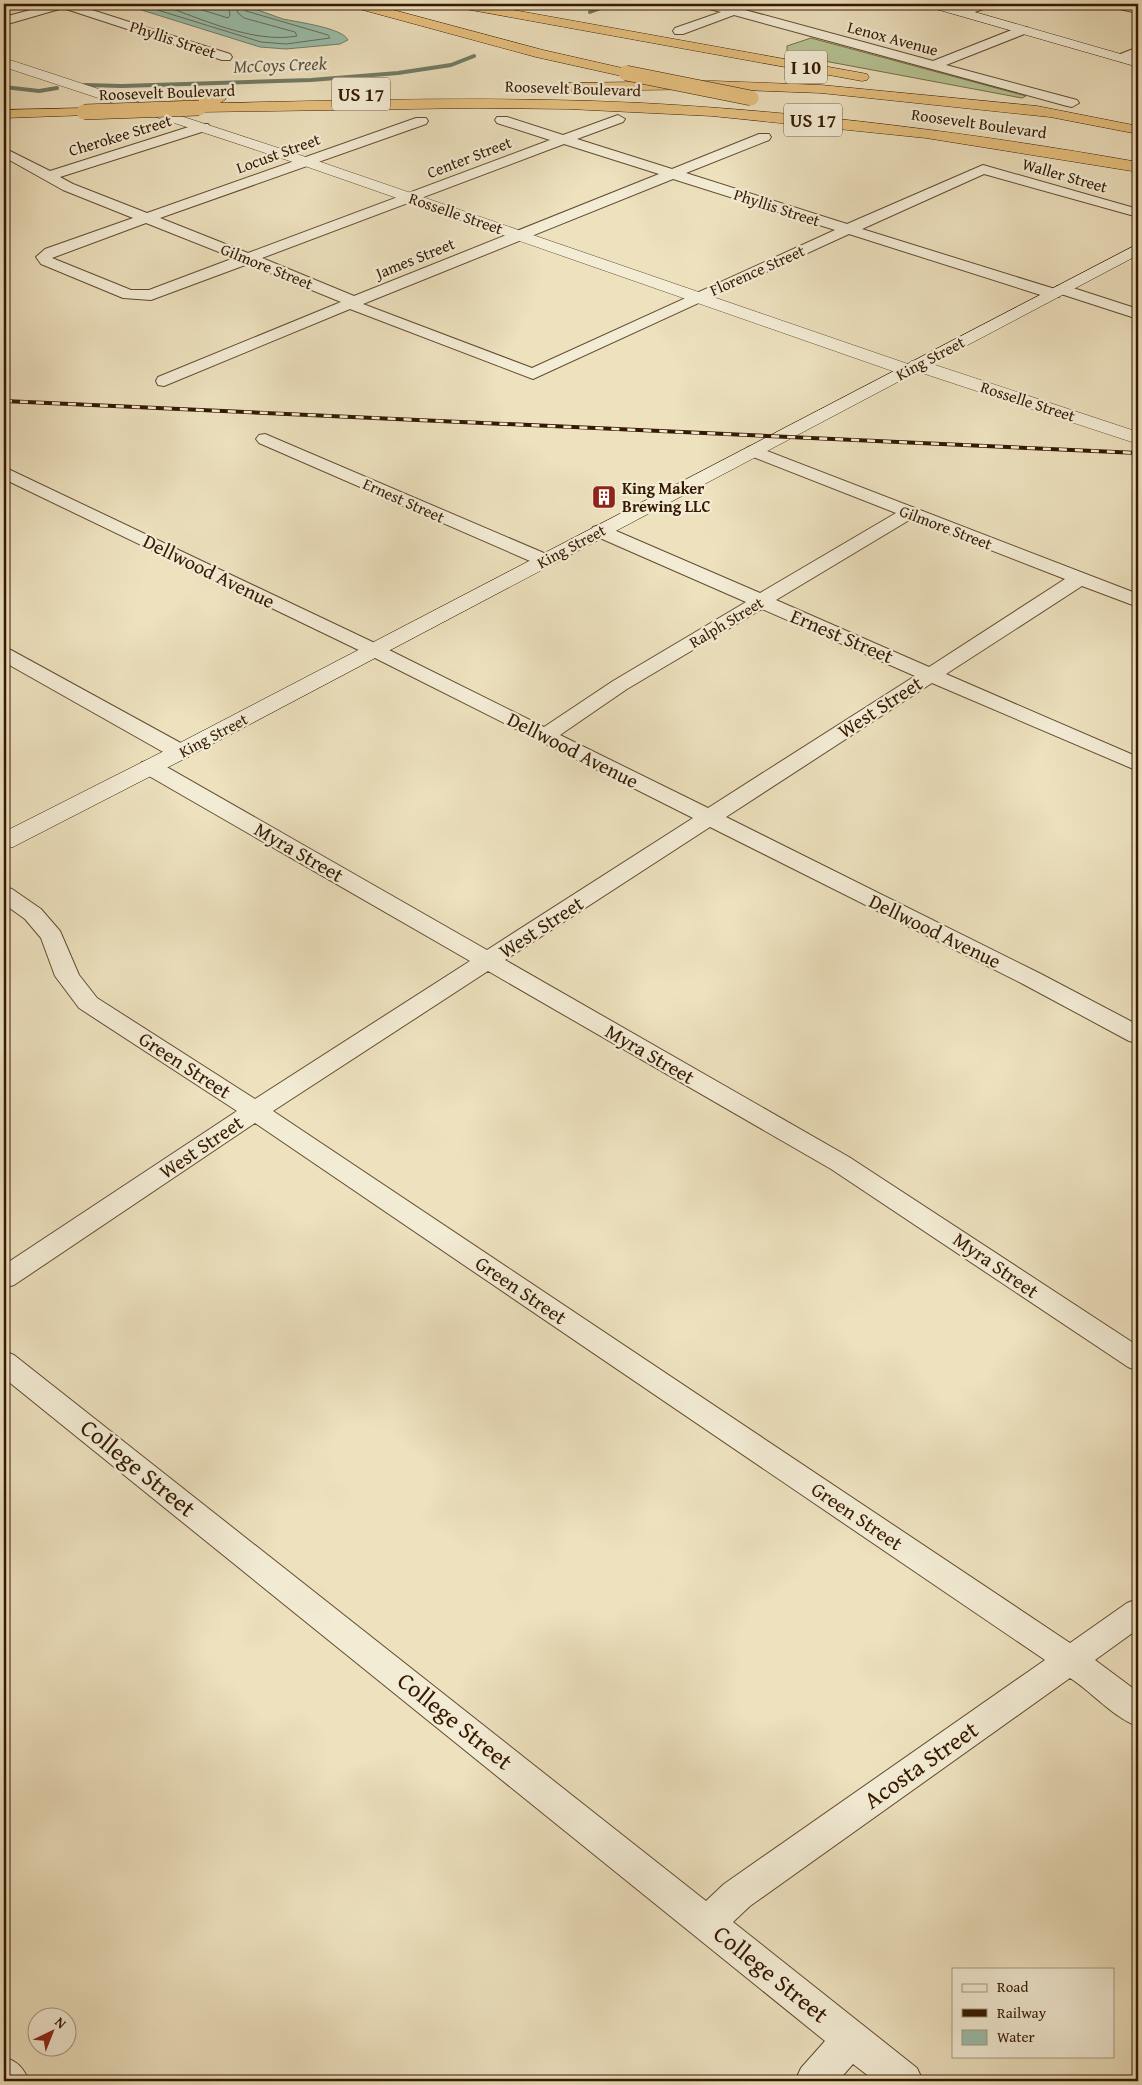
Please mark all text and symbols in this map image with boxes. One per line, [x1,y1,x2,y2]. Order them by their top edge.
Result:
street label: Phyllis Street [127,14,220,64]
street label: Lenox Avenue [845,14,941,62]
water label: McCoys Creek [233,49,328,80]
road number: I 10 [785,51,827,84]
street label: Roosevelt Boulevard [505,74,642,102]
street label: Roosevelt Boulevard [99,78,236,106]
road number: US 17 [332,78,390,110]
street label: Roosevelt Boulevard [910,102,1049,144]
road number: US 17 [784,104,842,136]
street label: Cherokee Street [66,108,175,162]
street label: Locust Street [233,127,324,179]
street label: Center Street [423,130,515,184]
street label: Waller Street [1020,151,1111,199]
street label: Phyllis Street [731,182,824,232]
street label: Rosselle Street [406,186,507,240]
street label: James Street [370,231,459,286]
street label: Gilmore Street [217,237,317,296]
street label: Florence Street [706,238,809,302]
street label: King Street [891,330,969,386]
street label: Rosselle Street [978,374,1079,428]
street label: Ernest Street [359,471,449,529]
place label: King Maker Brewing LLC [622,476,710,518]
building icon: King Maker Brewing LLC [591,484,617,510]
street label: Gilmore Street [896,498,996,556]
street label: King Street [532,518,610,574]
street label: Dellwood Avenue [138,526,280,615]
street label: Ralph Street [684,590,768,654]
street label: Ernest Street [786,601,898,670]
street label: West Street [832,668,928,745]
street label: Dellwood Avenue [503,704,644,795]
street label: King Street [174,707,252,763]
street label: Myra Street [249,814,349,889]
street label: Dellwood Avenue [864,886,1006,975]
street label: West Street [493,888,589,965]
street label: Myra Street [600,1016,700,1091]
street label: Green Street [133,1024,237,1105]
street label: West Street [153,1108,248,1185]
street label: Myra Street [947,1224,1045,1305]
street label: Green Street [470,1248,573,1331]
street label: College Street [73,1410,204,1525]
street label: Green Street [806,1474,909,1557]
street label: College Street [390,1663,521,1778]
street label: Acosta Street [856,1712,986,1817]
street label: College Street [706,1916,837,2031]
legend [952,1968,1114,2058]
text: Road [997,1976,1028,1997]
text: Railway [997,2002,1047,2023]
north arrow [28,2008,78,2058]
text: N [51,2012,72,2033]
text: Water [997,2026,1035,2047]

